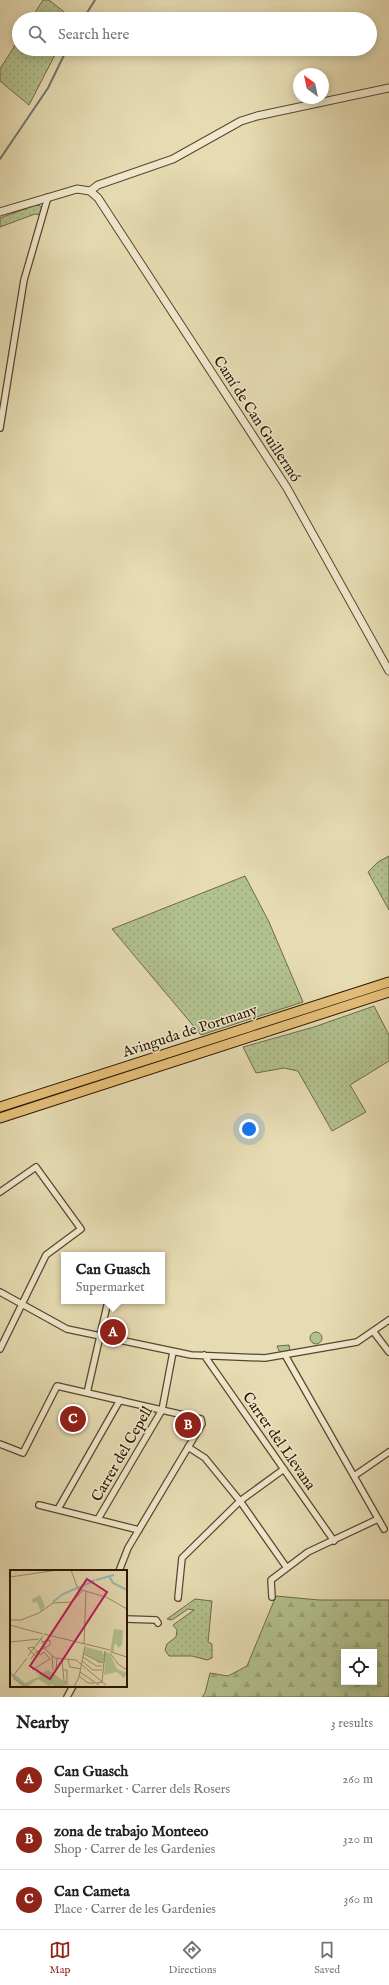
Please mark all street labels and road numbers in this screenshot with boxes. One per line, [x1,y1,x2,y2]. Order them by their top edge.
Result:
street label: Camí de Can Guillermó [209,352,305,486]
street label: Avinguda de Portmany [119,1000,260,1062]
street label: Carrer del Llevana [238,1388,320,1494]
street label: Carrer del Cepell [87,1402,157,1505]

